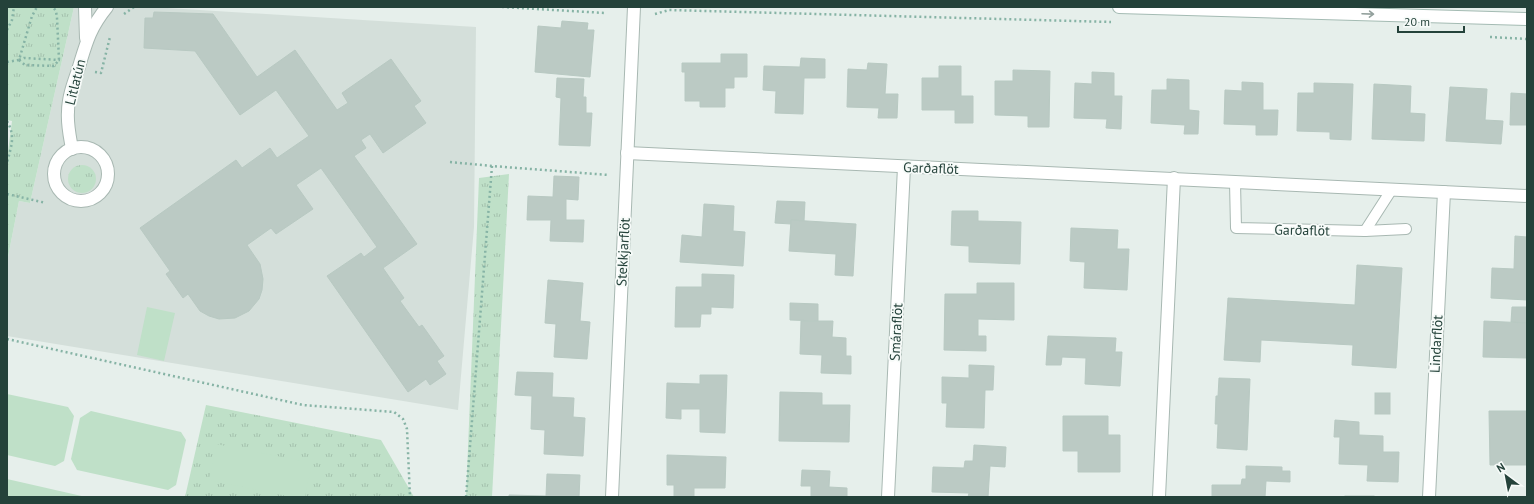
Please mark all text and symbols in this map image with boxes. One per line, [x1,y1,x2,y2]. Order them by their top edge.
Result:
scale bar [1398,8,1464,34]
one-way arrow [1361,11,1374,18]
text: 20 m [1404,14,1430,29]
street label: Litlatún [61,57,89,107]
street label: Garðaflöt [903,158,959,178]
street label: Stekkjarflöt [612,217,634,287]
street label: Garðaflöt [1274,221,1330,239]
street label: Smáraflöt [885,302,907,361]
street label: Lindarflöt [1425,314,1447,374]
north arrow [1486,456,1526,496]
text: N [1494,460,1507,475]

